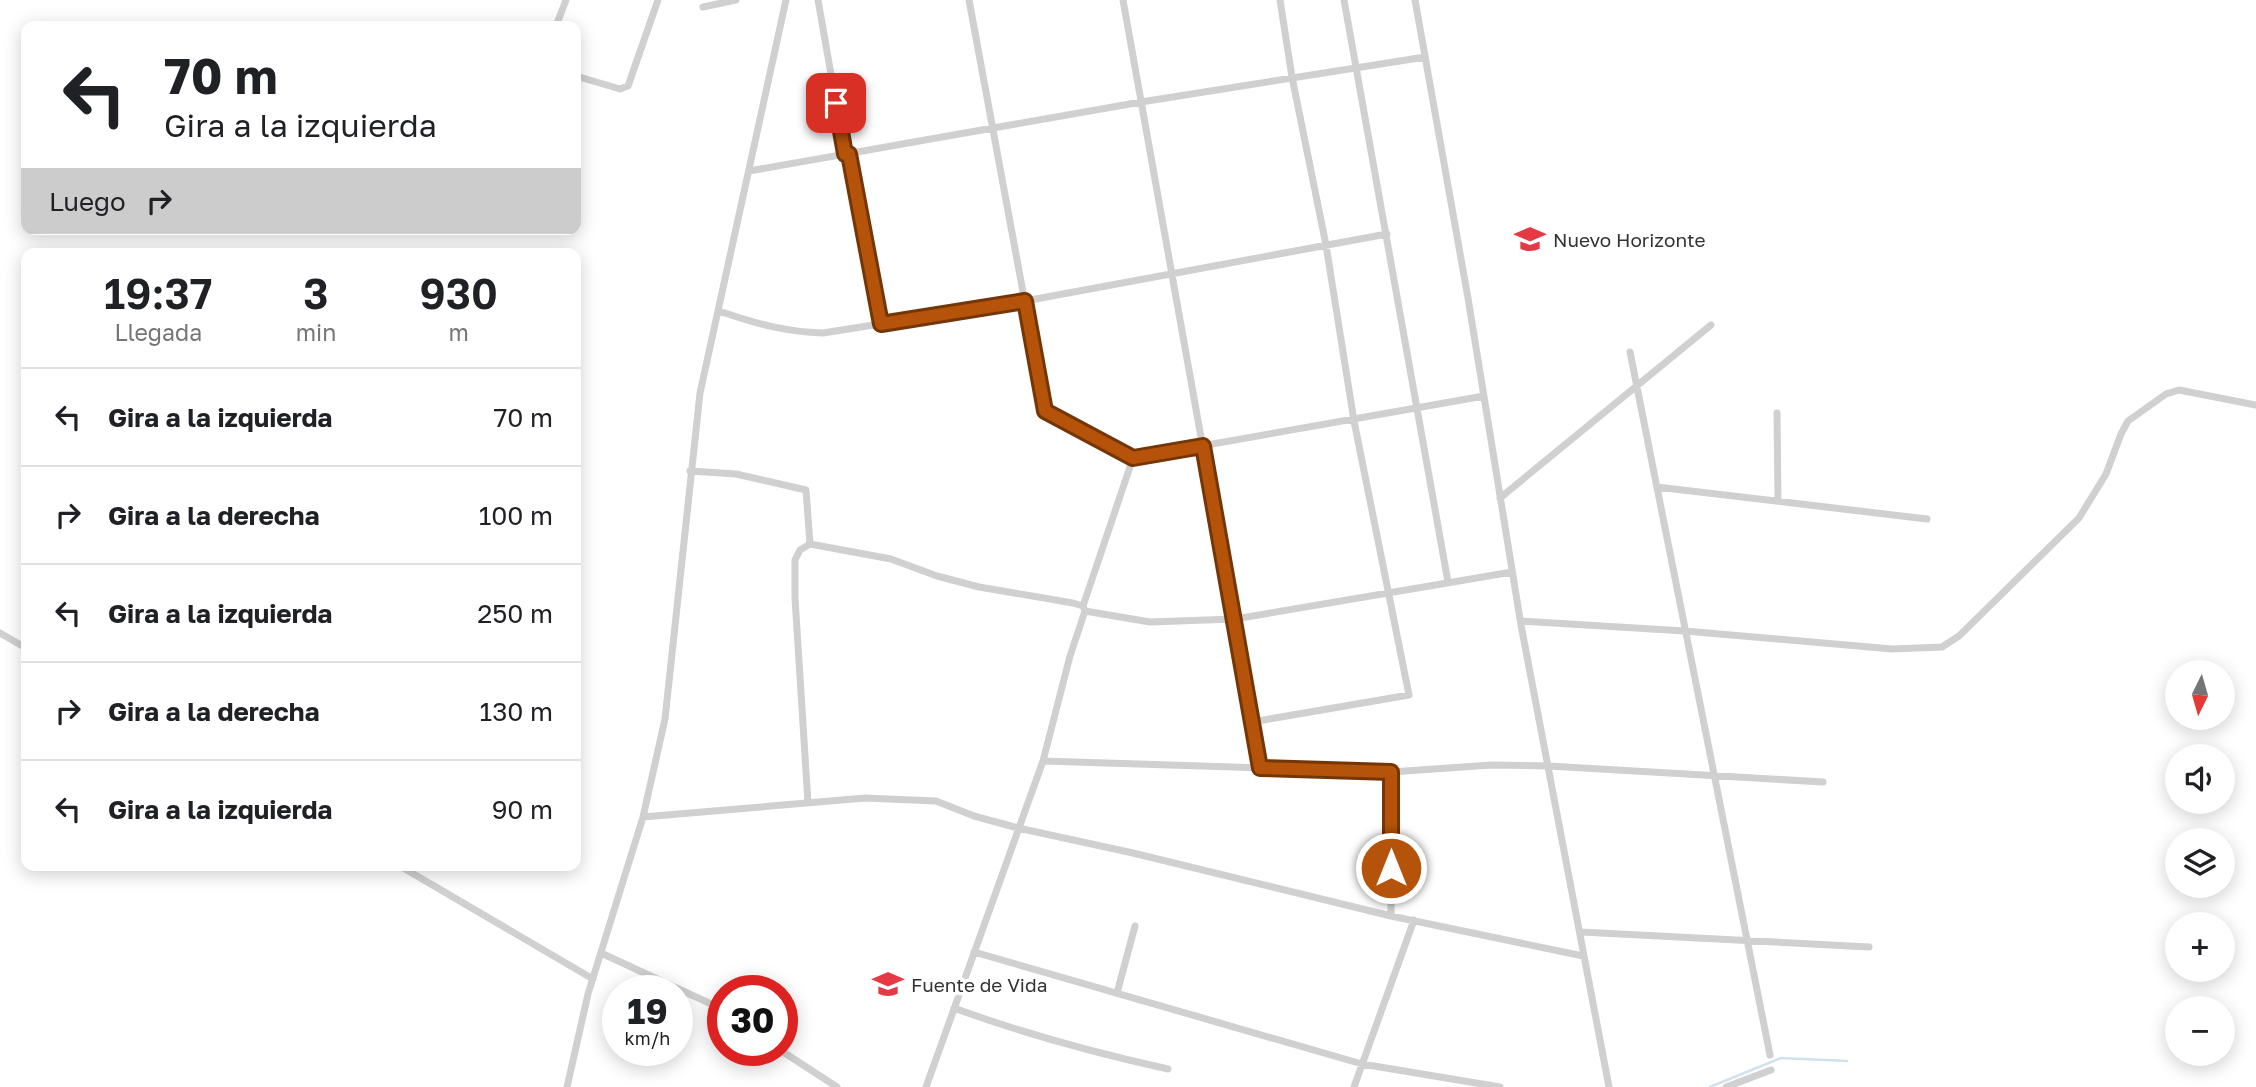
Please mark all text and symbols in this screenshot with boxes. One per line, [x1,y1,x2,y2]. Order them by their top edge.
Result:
text: 70 m [164,46,278,105]
icon: left [49,49,140,140]
pin [806,73,866,133]
icon: arrive [817,84,855,122]
text: Gira a la izquierda [164,106,437,144]
icon: right [140,182,178,220]
text: Luego [49,186,126,217]
school or university icon: Nuevo Horizonte [1513,222,1547,256]
place label: Nuevo Horizonte [1553,228,1706,251]
text: 19:37 [104,268,213,318]
text: 3 [303,268,329,318]
text: 930 [419,268,498,318]
text: Llegada [115,318,202,346]
text: min [296,318,336,346]
text: m [448,318,469,346]
icon: left [49,398,87,436]
text: Gira a la izquierda [108,402,332,433]
text: 70 m [494,402,553,433]
icon: right [49,496,87,534]
text: Gira a la derecha [108,500,320,531]
text: 100 m [479,500,553,531]
icon: left [49,594,87,632]
text: Gira a la izquierda [108,598,332,629]
text: 250 m [477,598,553,629]
north arrow [2165,660,2235,730]
map controls [2165,660,2235,1066]
icon: right [49,692,87,730]
text: Gira a la derecha [108,696,320,727]
text: 130 m [480,696,553,727]
button: sound [2165,744,2235,814]
icon: left [49,790,87,828]
text: Gira a la izquierda [108,794,332,825]
text: 90 m [492,794,553,825]
button: layers [2165,828,2235,898]
position arrow [1354,831,1428,905]
button: + [2165,912,2235,982]
school or university icon: Fuente de Vida [871,967,905,1001]
place label: Fuente de Vida [911,973,1047,996]
speed limit sign: 30 [707,975,798,1066]
text: 19 [627,990,668,1032]
button: − [2165,996,2235,1066]
text: km/h [625,1027,670,1049]

